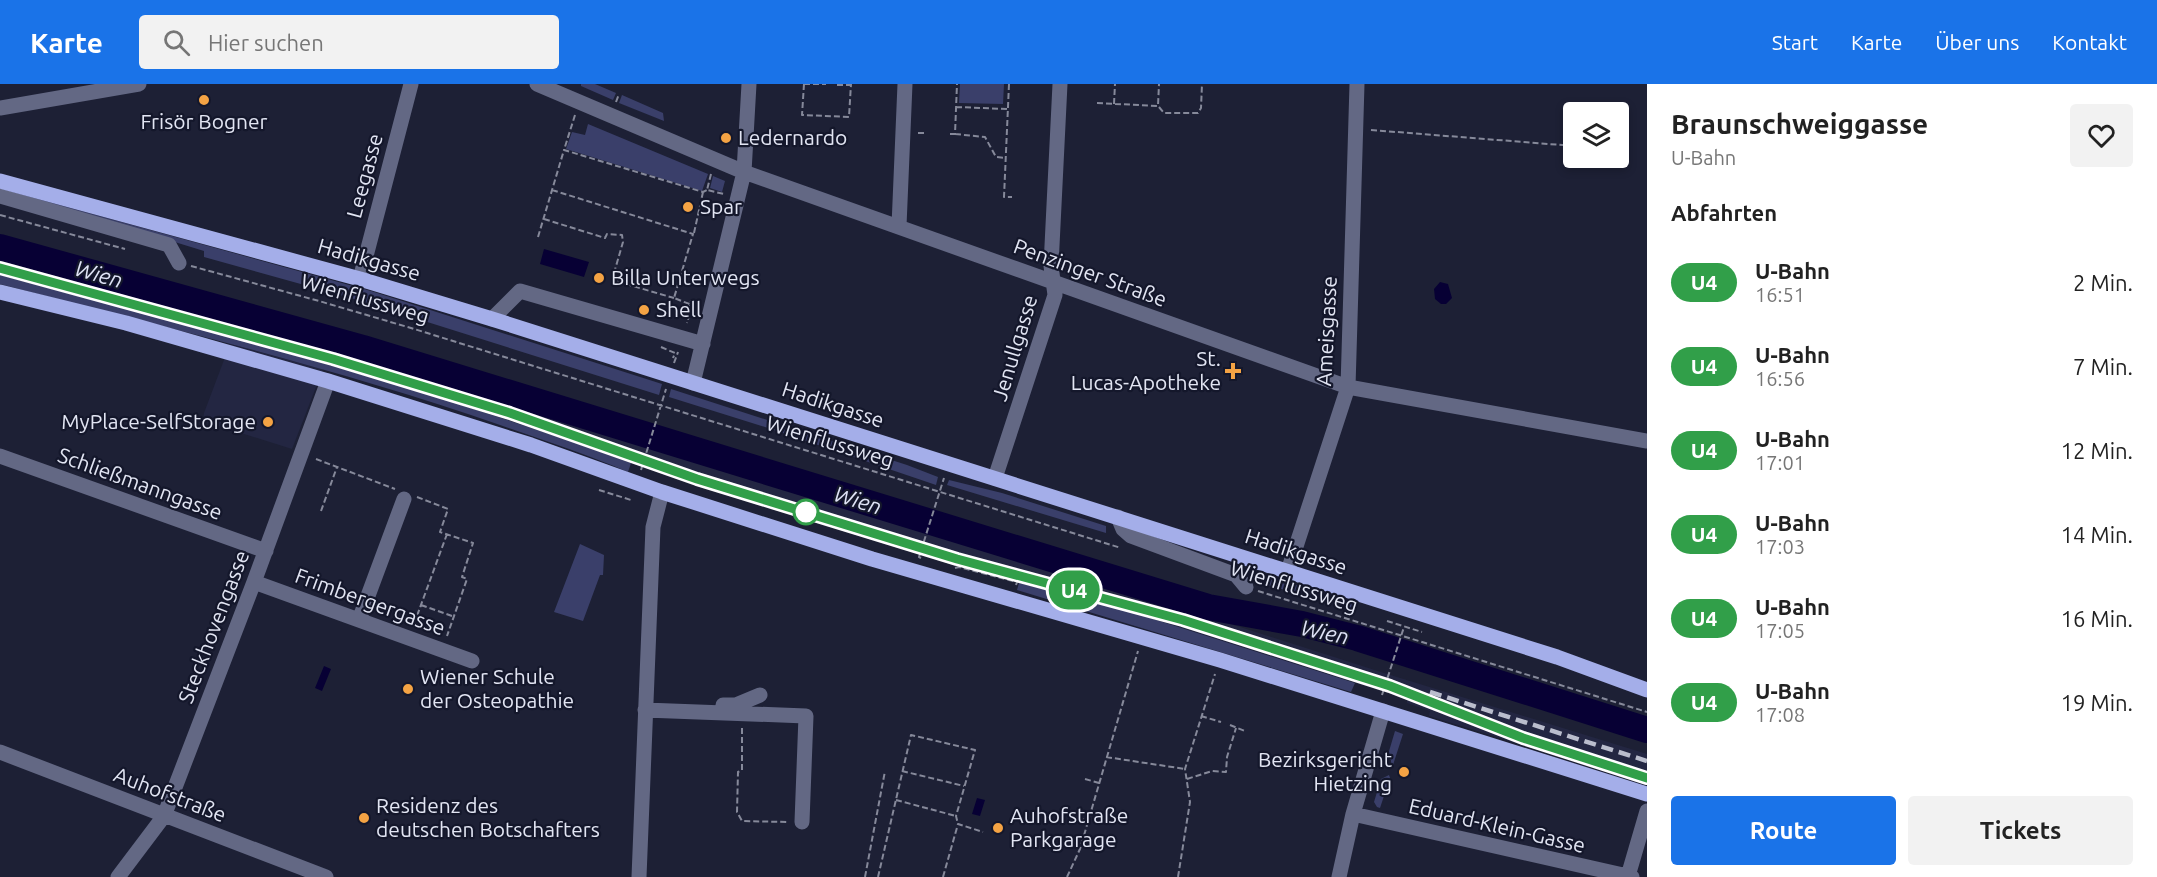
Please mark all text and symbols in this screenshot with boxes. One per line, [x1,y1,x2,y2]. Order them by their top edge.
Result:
search box [139,15,559,69]
icon: search [160,26,193,59]
text: Karte [30,27,103,58]
text: Hier suchen [208,30,324,55]
text: Start [1772,30,1818,54]
text: Karte [1851,30,1902,54]
text: Über uns [1935,30,2019,54]
text: Kontakt [2052,30,2127,54]
marker: Frisör Bogner [197,93,211,107]
map controls [1563,102,1629,168]
button: layers [1563,102,1629,168]
button: heart [2070,104,2133,167]
text: Braunschweiggasse [1671,108,1928,139]
place label: Frisör Bogner [140,109,268,133]
place label: Ledernardo [738,125,847,149]
street label: Leegasse [341,131,387,221]
marker: Ledernardo [719,131,733,145]
text: U-Bahn [1671,146,1736,169]
place label: Spar [700,194,742,218]
marker: Spar [681,200,695,214]
text: Abfahrten [1671,200,1777,225]
street label: Hadikgasse [315,233,423,285]
street label: Penzinger Straße [1011,233,1170,311]
water label: Wien [72,255,126,292]
text: U-Bahn [1755,258,1830,283]
place label: Billa Unterwegs [611,265,760,289]
street label: Wienflussweg [298,268,432,328]
text: U4 [1691,270,1717,294]
text: 2 Min. [2073,270,2133,295]
marker: Billa Unterwegs [592,271,606,285]
street label: Ameisgasse [1311,275,1341,387]
text: 16:51 [1755,283,1805,306]
street label: Jenullgasse [987,292,1042,404]
place label: Shell [656,297,702,321]
marker: Shell [637,303,651,317]
text: U-Bahn [1755,342,1830,367]
place label: St. Lucas-Apotheke [1071,346,1221,394]
text: U4 [1691,354,1717,378]
text: 7 Min. [2073,354,2133,379]
marker: St. Lucas-Apotheke [1226,364,1240,378]
text: 16:56 [1755,367,1805,390]
street label: Hadikgasse [779,376,887,432]
place label: MyPlace-SelfStorage [61,409,256,433]
street label: Wienflussweg [764,410,897,472]
marker: MyPlace-SelfStorage [261,415,275,429]
text: U-Bahn [1755,426,1830,451]
text: U4 [1691,438,1717,462]
text: 12 Min. [2061,438,2133,463]
street label: Schließmanngasse [55,442,226,524]
text: 17:01 [1755,451,1805,474]
water label: Wien [831,481,885,519]
unlabelled marker [793,499,819,525]
text: U-Bahn [1755,510,1830,535]
text: U4 [1691,522,1717,546]
text: 14 Min. [2061,522,2133,547]
street label: Hadikgasse [1242,523,1350,579]
text: 17:03 [1755,535,1805,558]
street label: Steckhovengasse [173,547,253,707]
street label: Wienflussweg [1228,555,1361,617]
street label: Frimbergergasse [292,563,449,639]
line badge: U4 [1047,570,1101,610]
text: U4 [1061,578,1087,602]
text: U-Bahn [1755,594,1830,619]
text: U4 [1691,606,1717,630]
text: 16 Min. [2061,606,2133,631]
water label: Wien [1299,614,1351,649]
text: 17:05 [1755,619,1805,642]
place label: Wiener Schule der Osteopathie [420,664,574,712]
text: U-Bahn [1755,678,1830,703]
marker: Wiener Schule der Osteopathie [401,682,415,696]
text: U4 [1691,690,1717,714]
text: 19 Min. [2061,690,2133,715]
text: 17:08 [1755,703,1805,726]
place label: Bezirksgericht Hietzing [1258,747,1392,795]
street label: Auhofstraße [111,762,230,826]
marker: Bezirksgericht Hietzing [1397,765,1411,779]
place label: Residenz des deutschen Botschafters [376,793,600,841]
street label: Eduard-Klein-Gasse [1407,793,1588,857]
button: Route [1671,796,1896,865]
button: Tickets [1908,796,2133,865]
place label: Auhofstraße Parkgarage [1010,803,1128,851]
marker: Residenz des deutschen Botschafters [357,811,371,825]
marker: Auhofstraße Parkgarage [991,821,1005,835]

